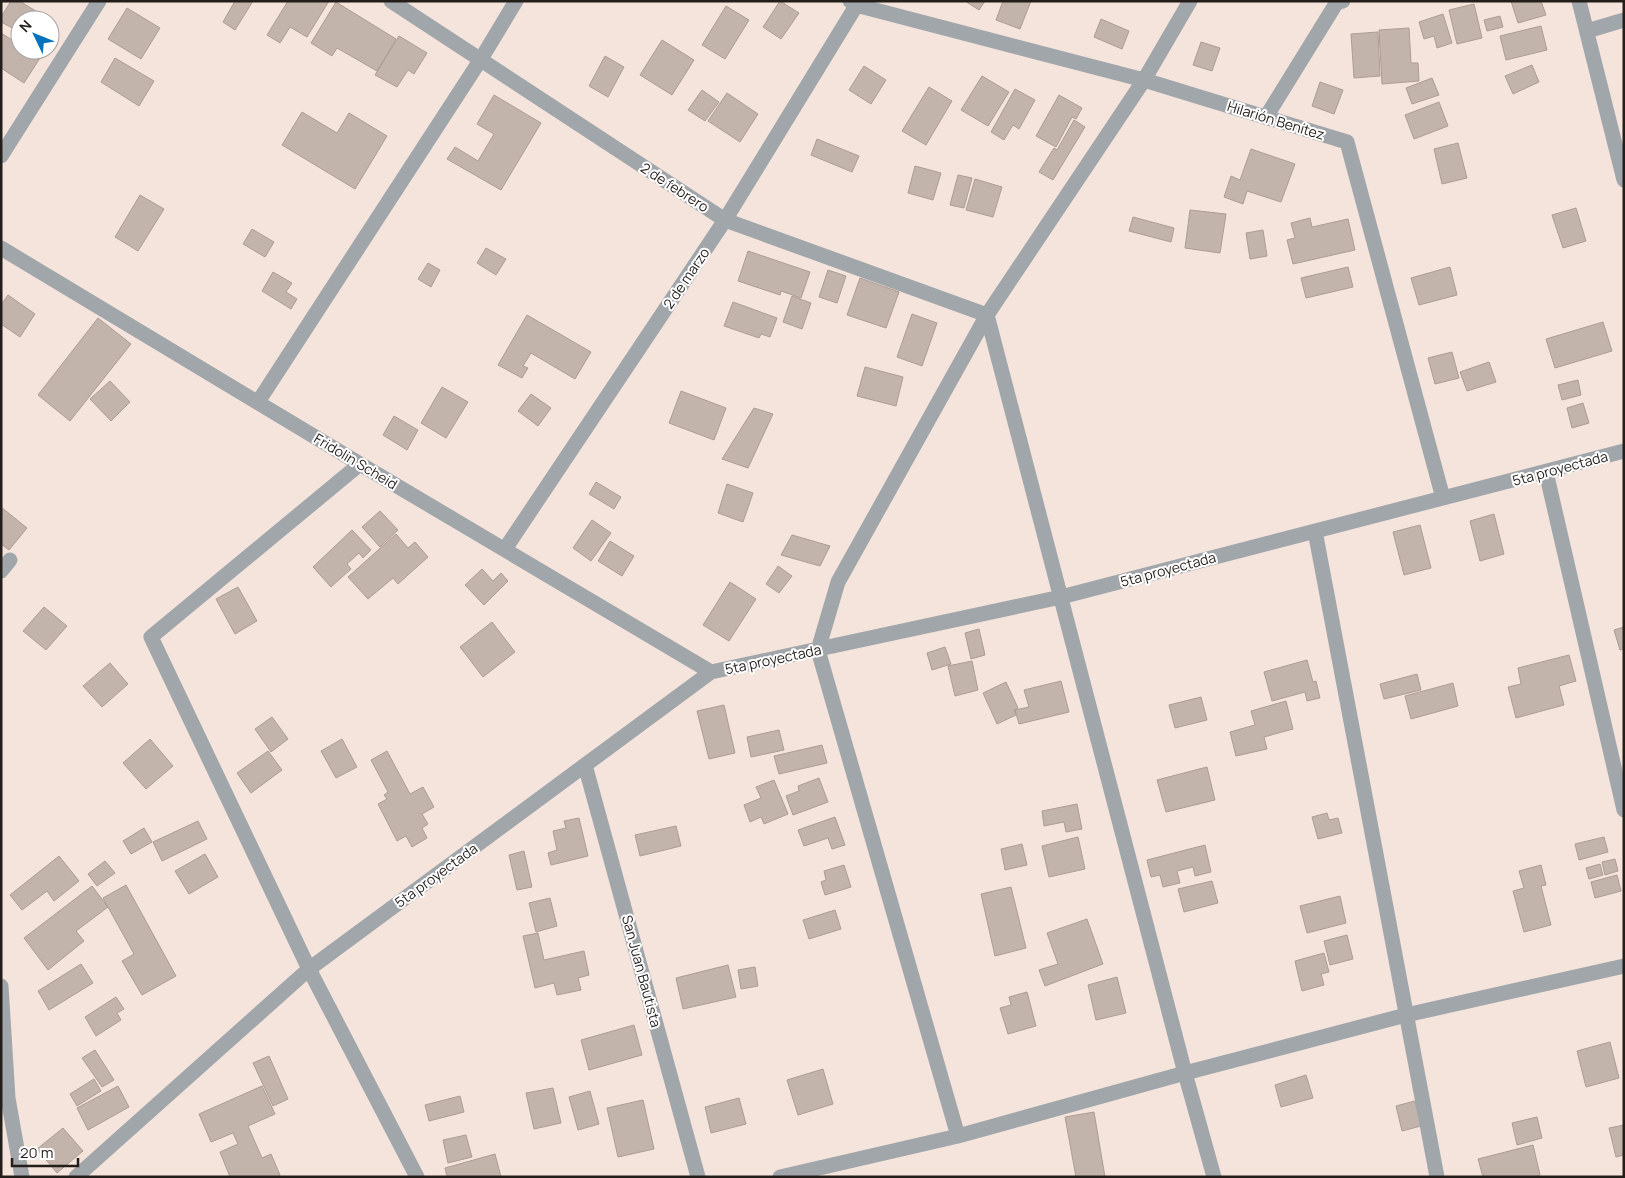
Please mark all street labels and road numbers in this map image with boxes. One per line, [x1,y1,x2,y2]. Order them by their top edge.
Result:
street label: Hilarión Benítez [1225,96,1327,144]
street label: 2 de febrero [637,158,713,216]
street label: 2 de marzo [659,244,713,312]
street label: Fridolin Scheid [311,429,401,493]
street label: 5ta proyectada [1510,446,1610,490]
street label: 5ta proyectada [1118,547,1218,591]
street label: 5ta proyectada [723,640,823,678]
street label: 5ta proyectada [391,839,481,911]
street label: San Juan Bautista [618,913,666,1029]

